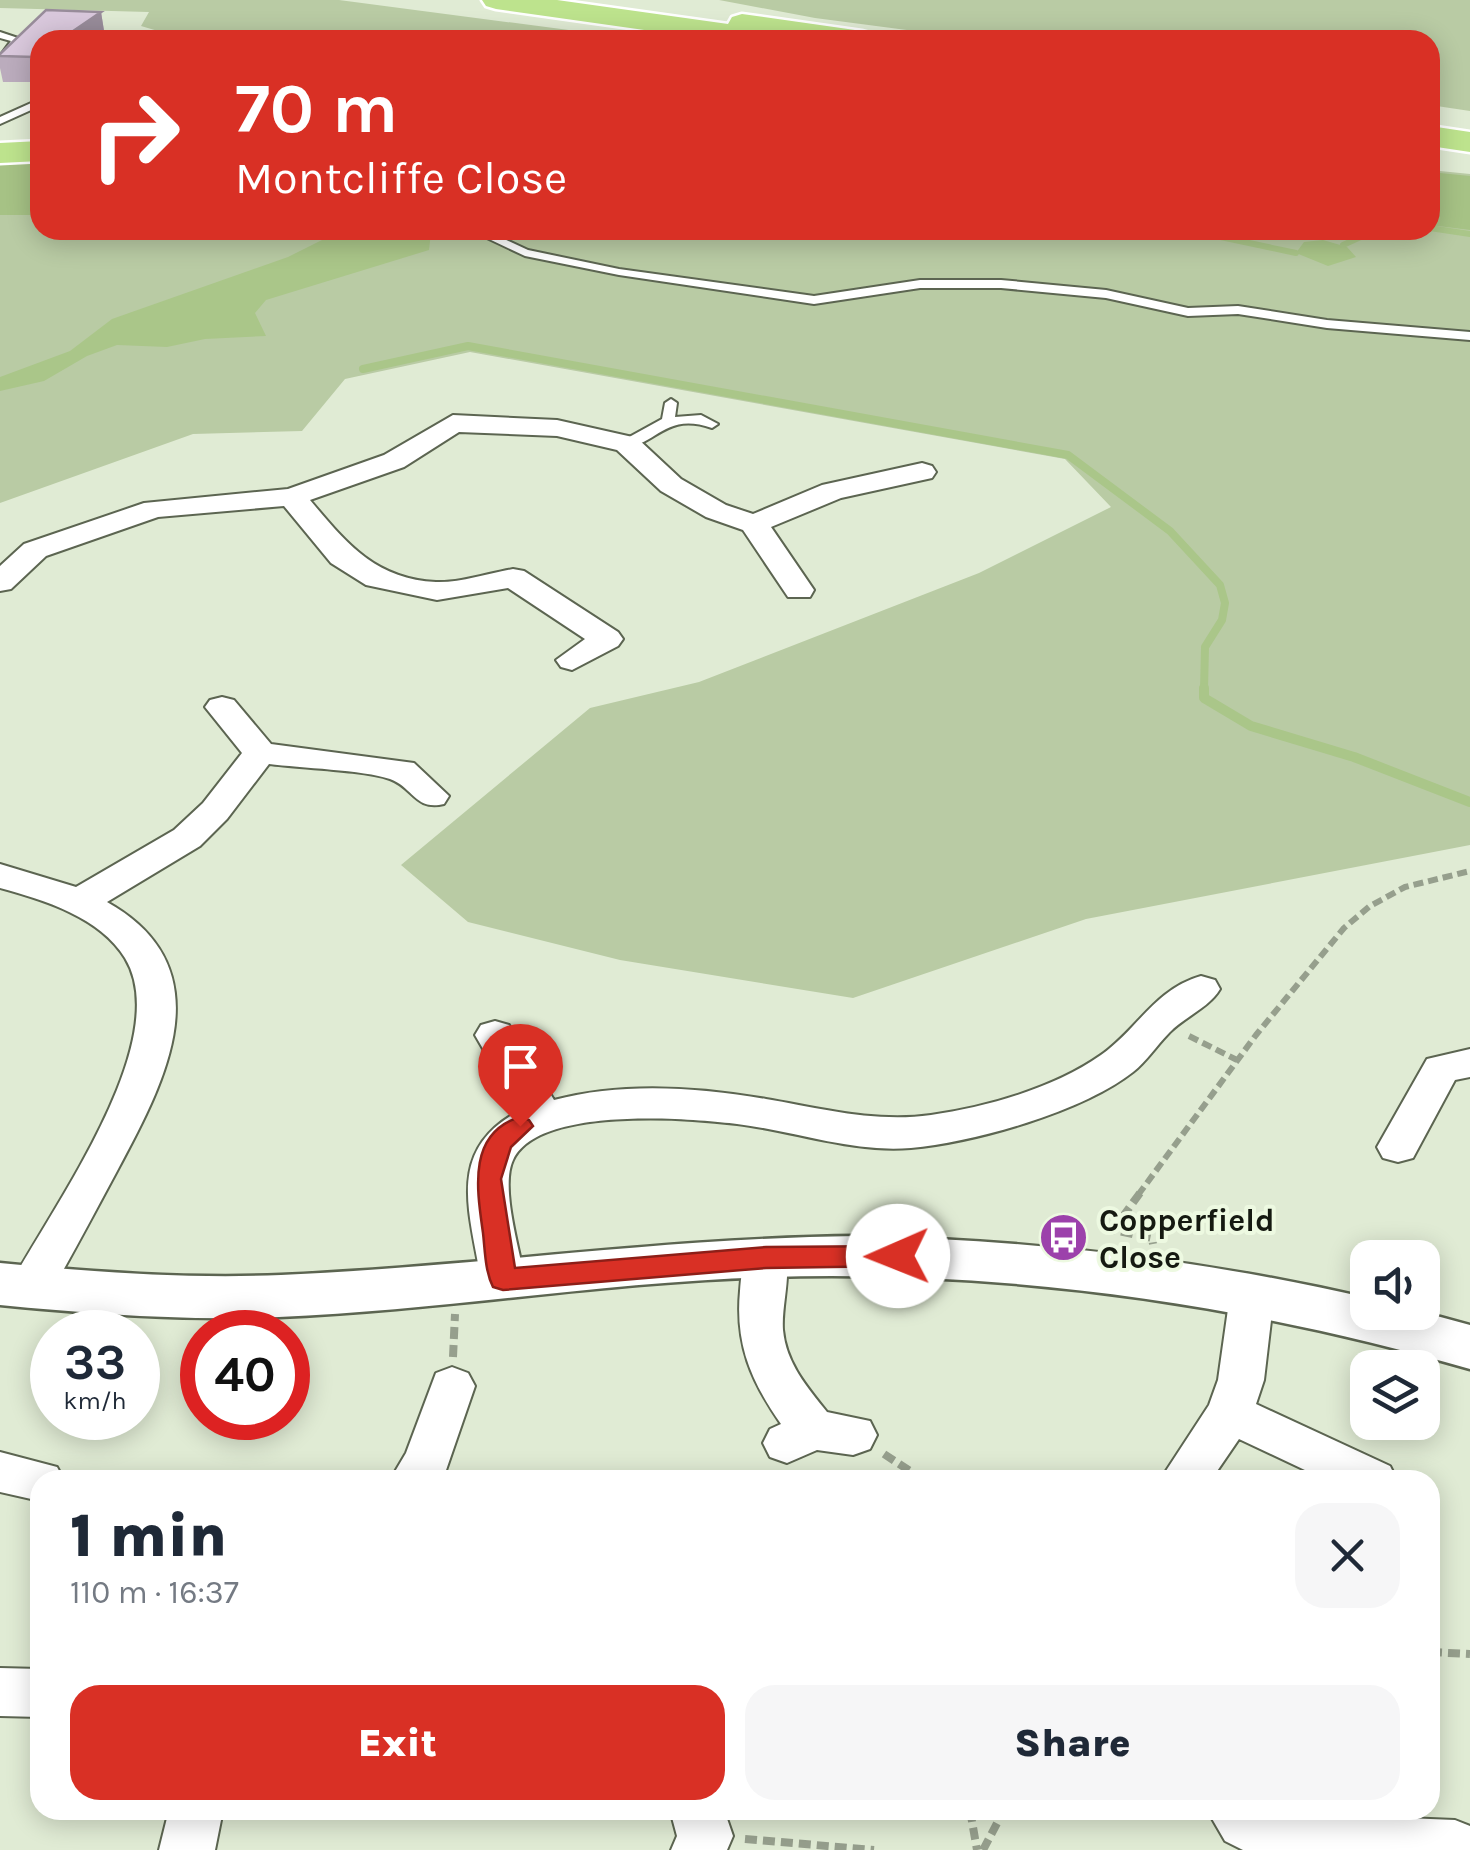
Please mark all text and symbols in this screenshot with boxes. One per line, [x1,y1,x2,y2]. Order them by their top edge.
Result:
text: 70 m [235,68,398,150]
icon: right [70,70,200,200]
text: Montcliffe Close [235,152,567,204]
pin [478,1024,563,1127]
icon: arrive [493,1039,548,1094]
place label: Copperfield Close [1099,1202,1275,1276]
position arrow [846,1204,950,1308]
bus stop icon: Copperfield Close [1038,1212,1090,1264]
map controls [1350,1240,1440,1440]
button: sound [1350,1240,1440,1330]
speed limit sign: 40 [180,1310,310,1440]
text: 33 [64,1333,126,1392]
button: layers [1350,1350,1440,1440]
text: km/h [63,1386,127,1415]
text: 1 min [70,1501,227,1571]
button: close [1295,1503,1400,1608]
text: 110 m · 16:37 [70,1574,239,1611]
button: Exit [70,1685,725,1800]
button: Share [745,1685,1400,1800]

